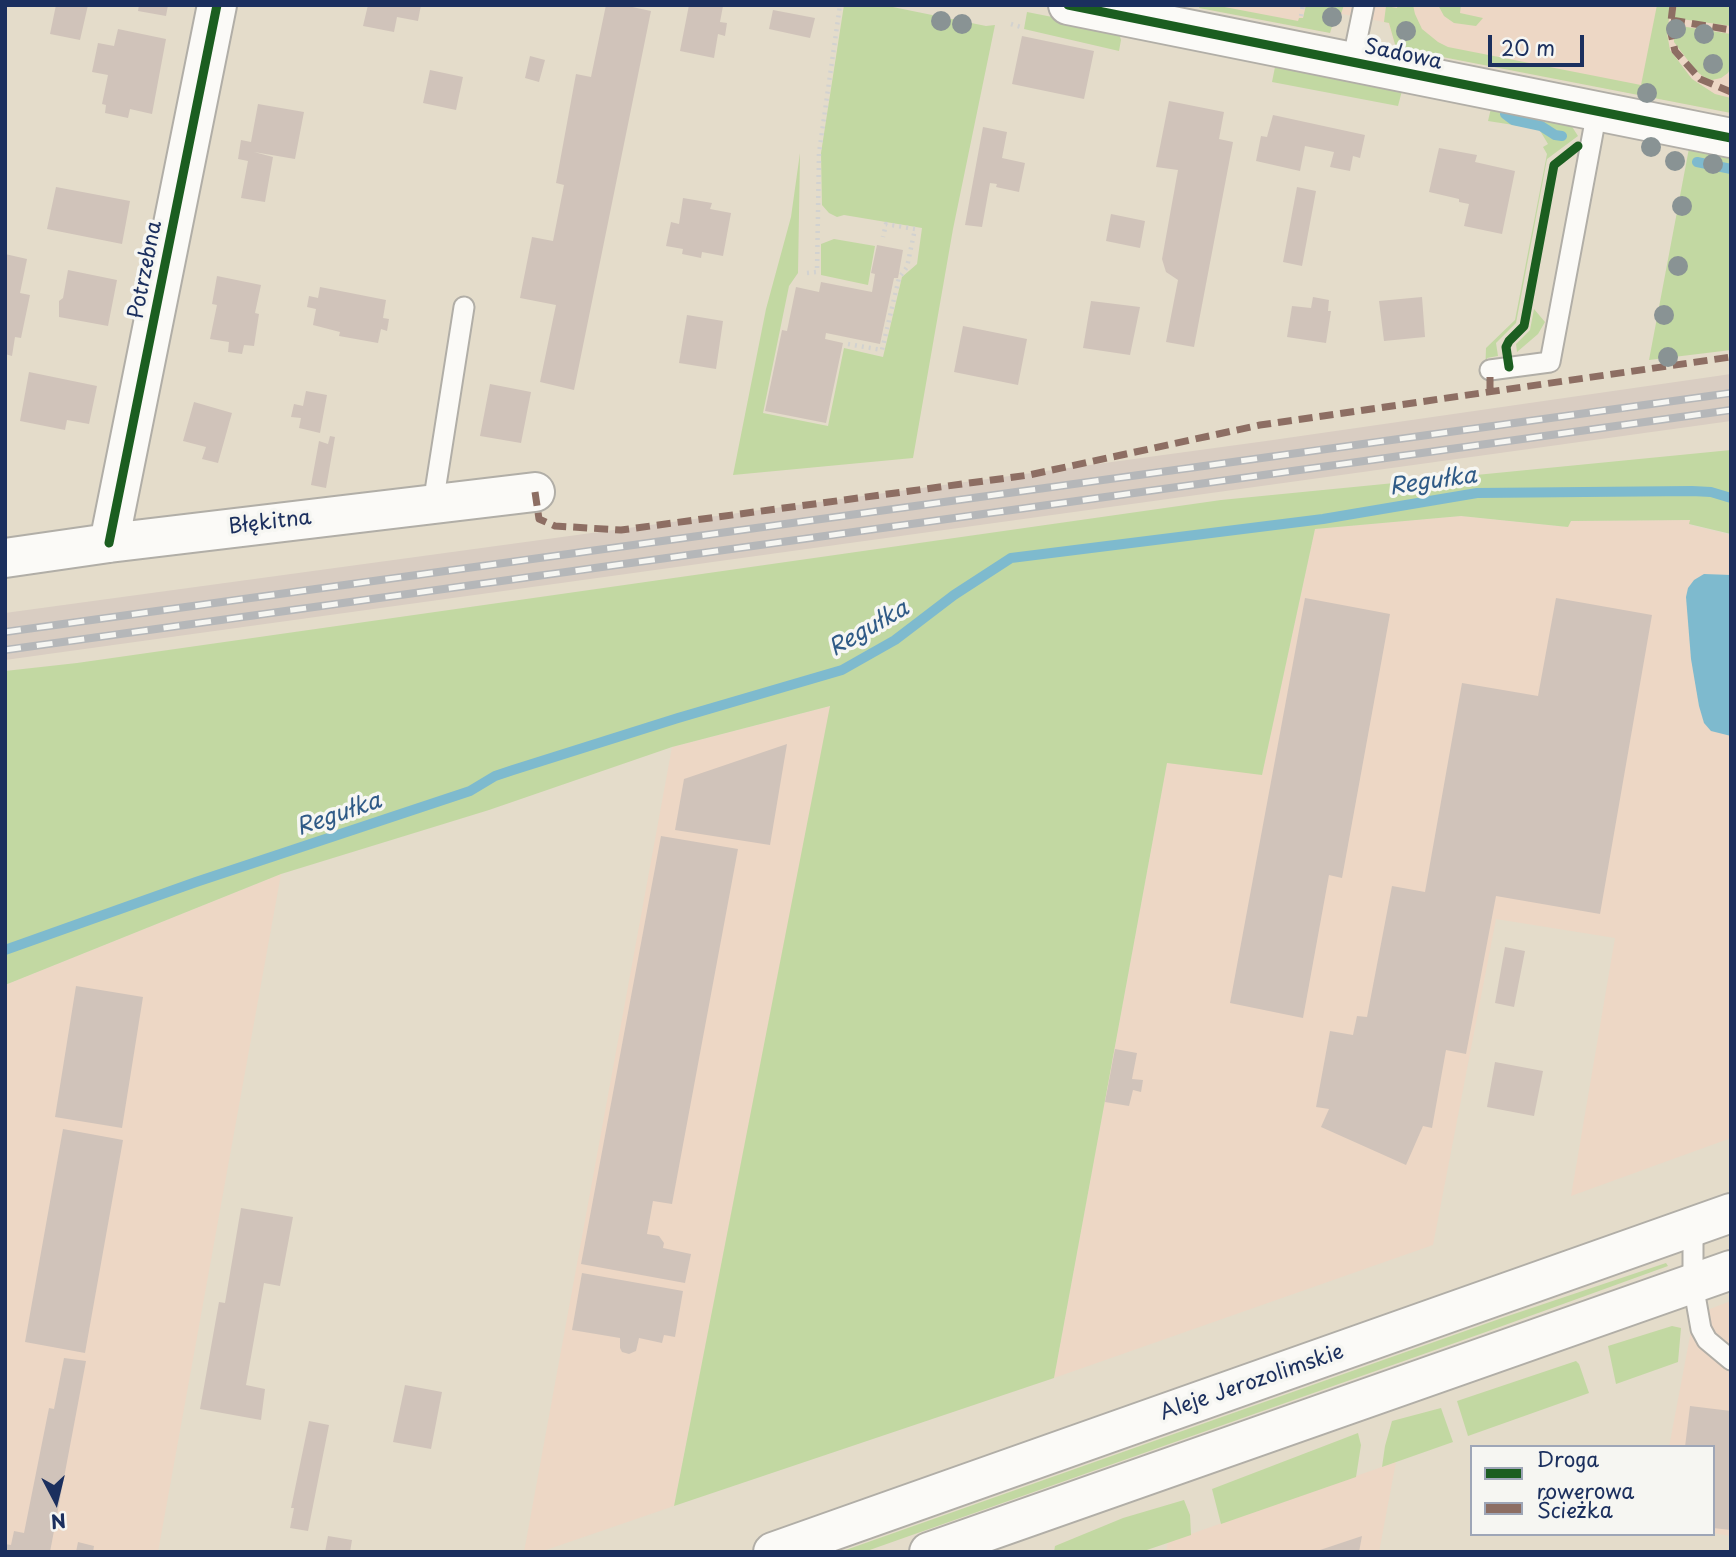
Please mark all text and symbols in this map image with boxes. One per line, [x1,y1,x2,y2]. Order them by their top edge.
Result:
scale bar [1491,21,1587,65]
text: 20 m [1501,31,1555,63]
street label: Sadowa [1362,34,1444,76]
street label: Potrzebna [124,219,168,321]
water label: Regułka [1388,462,1478,502]
street label: Błękitna [227,505,313,541]
water label: Regułka [824,595,914,663]
water label: Regułka [293,788,385,842]
street label: Aleje Jerozolimskie [1157,1340,1347,1426]
text: Droga rowerowa [1537,1442,1634,1506]
legend [1470,1445,1715,1536]
north arrow [21,1466,91,1536]
text: Ścieżka [1537,1493,1613,1525]
text: N [49,1507,68,1537]

